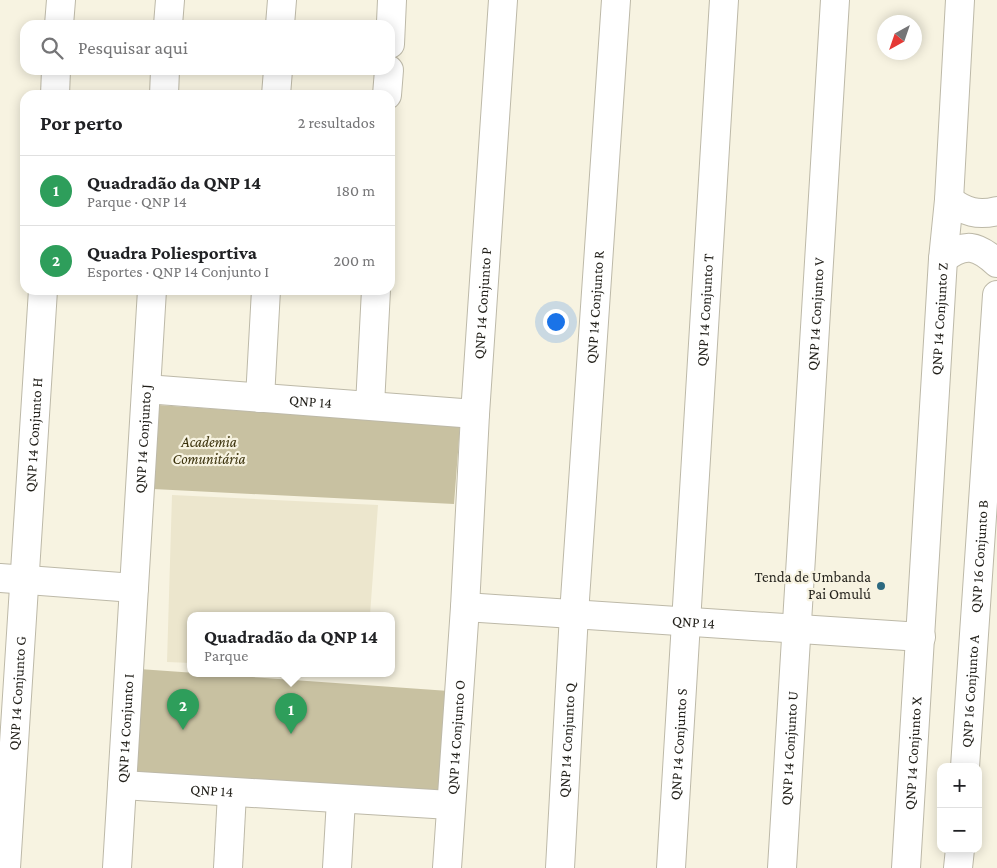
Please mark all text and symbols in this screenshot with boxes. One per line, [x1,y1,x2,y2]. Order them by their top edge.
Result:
north arrow [877,15,922,60]
search box [20,20,395,75]
icon: search [38,34,66,62]
text: Pesquisar aqui [78,37,188,58]
text: Por perto [40,111,123,135]
text: 2 resultados [298,114,375,131]
text: Quadradão da QNP 14 [87,172,261,193]
text: 1 [53,182,59,199]
text: 180 m [336,182,375,199]
text: Parque · QNP 14 [87,193,187,210]
text: Quadra Poliesportiva [87,242,257,263]
street label: QNP 14 Conjunto P [471,246,494,360]
street label: QNP 14 Conjunto R [583,249,607,364]
text: 2 [52,252,60,269]
text: 200 m [333,252,375,269]
street label: QNP 14 Conjunto T [694,253,717,367]
street label: QNP 14 Conjunto V [804,256,827,371]
street label: QNP 14 Conjunto Z [928,262,951,376]
text: Esportes · QNP 14 Conjunto I [87,263,269,280]
your location [543,309,569,335]
street label: QNP 14 Conjunto H [22,377,45,493]
street label: QNP 14 Conjunto J [132,384,155,494]
street label: QNP 14 [289,392,333,411]
park label: Academia Comunitária [172,434,246,467]
street label: QNP 16 Conjunto B [967,500,991,613]
place label: Tenda de Umbanda Pai Omulú [755,569,871,602]
marker: Tenda de Umbanda Pai Omulú [875,580,887,592]
popup [187,612,395,677]
street label: QNP 14 [672,613,715,631]
text: Quadradão da QNP 14 [204,626,378,647]
street label: QNP 16 Conjunto A [958,634,982,748]
street label: QNP 14 Conjunto G [6,636,29,751]
text: Parque [204,647,248,664]
street label: QNP 14 Conjunto I [114,673,137,783]
street label: QNP 14 Conjunto O [444,679,468,795]
street label: QNP 14 Conjunto Q [556,681,578,798]
street label: QNP 14 Conjunto S [667,688,690,801]
pin: 2 [167,689,199,730]
street label: QNP 14 Conjunto U [778,690,801,806]
pin: 1 [275,693,307,734]
street label: QNP 14 Conjunto X [902,696,924,810]
map controls [937,763,982,853]
button: + [937,763,982,808]
street label: QNP 14 [190,781,234,800]
button: − [937,808,982,853]

